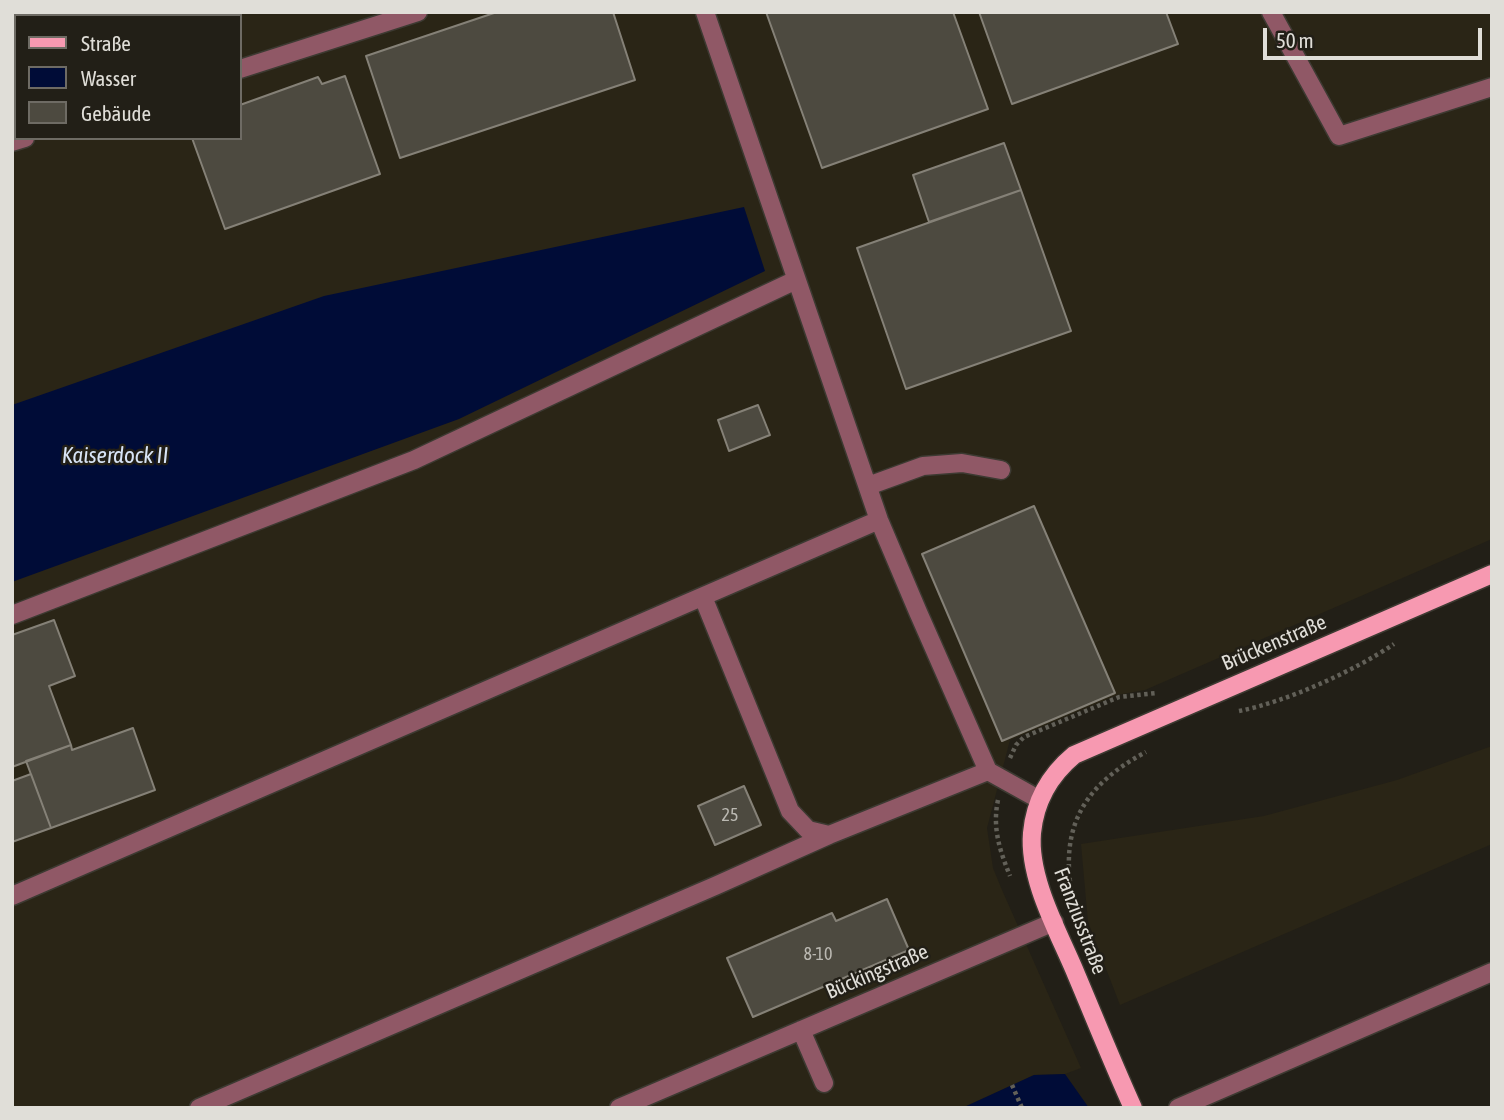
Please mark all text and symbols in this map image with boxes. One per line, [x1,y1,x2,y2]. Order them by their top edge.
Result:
legend [14,14,242,140]
scale bar [1266,14,1485,58]
text: 50 m [1276,28,1314,52]
text: Straße [81,31,131,55]
text: Wasser [81,66,136,90]
text: Gebäude [81,101,151,125]
water label: Kaiserdock II [62,442,168,470]
street label: Brückenstraße [1218,610,1330,676]
house number: 25 [722,804,738,826]
street label: Franziusstraße [1048,864,1112,978]
street label: Bückingstraße [822,939,932,1005]
house number: 8-10 [804,943,832,965]

